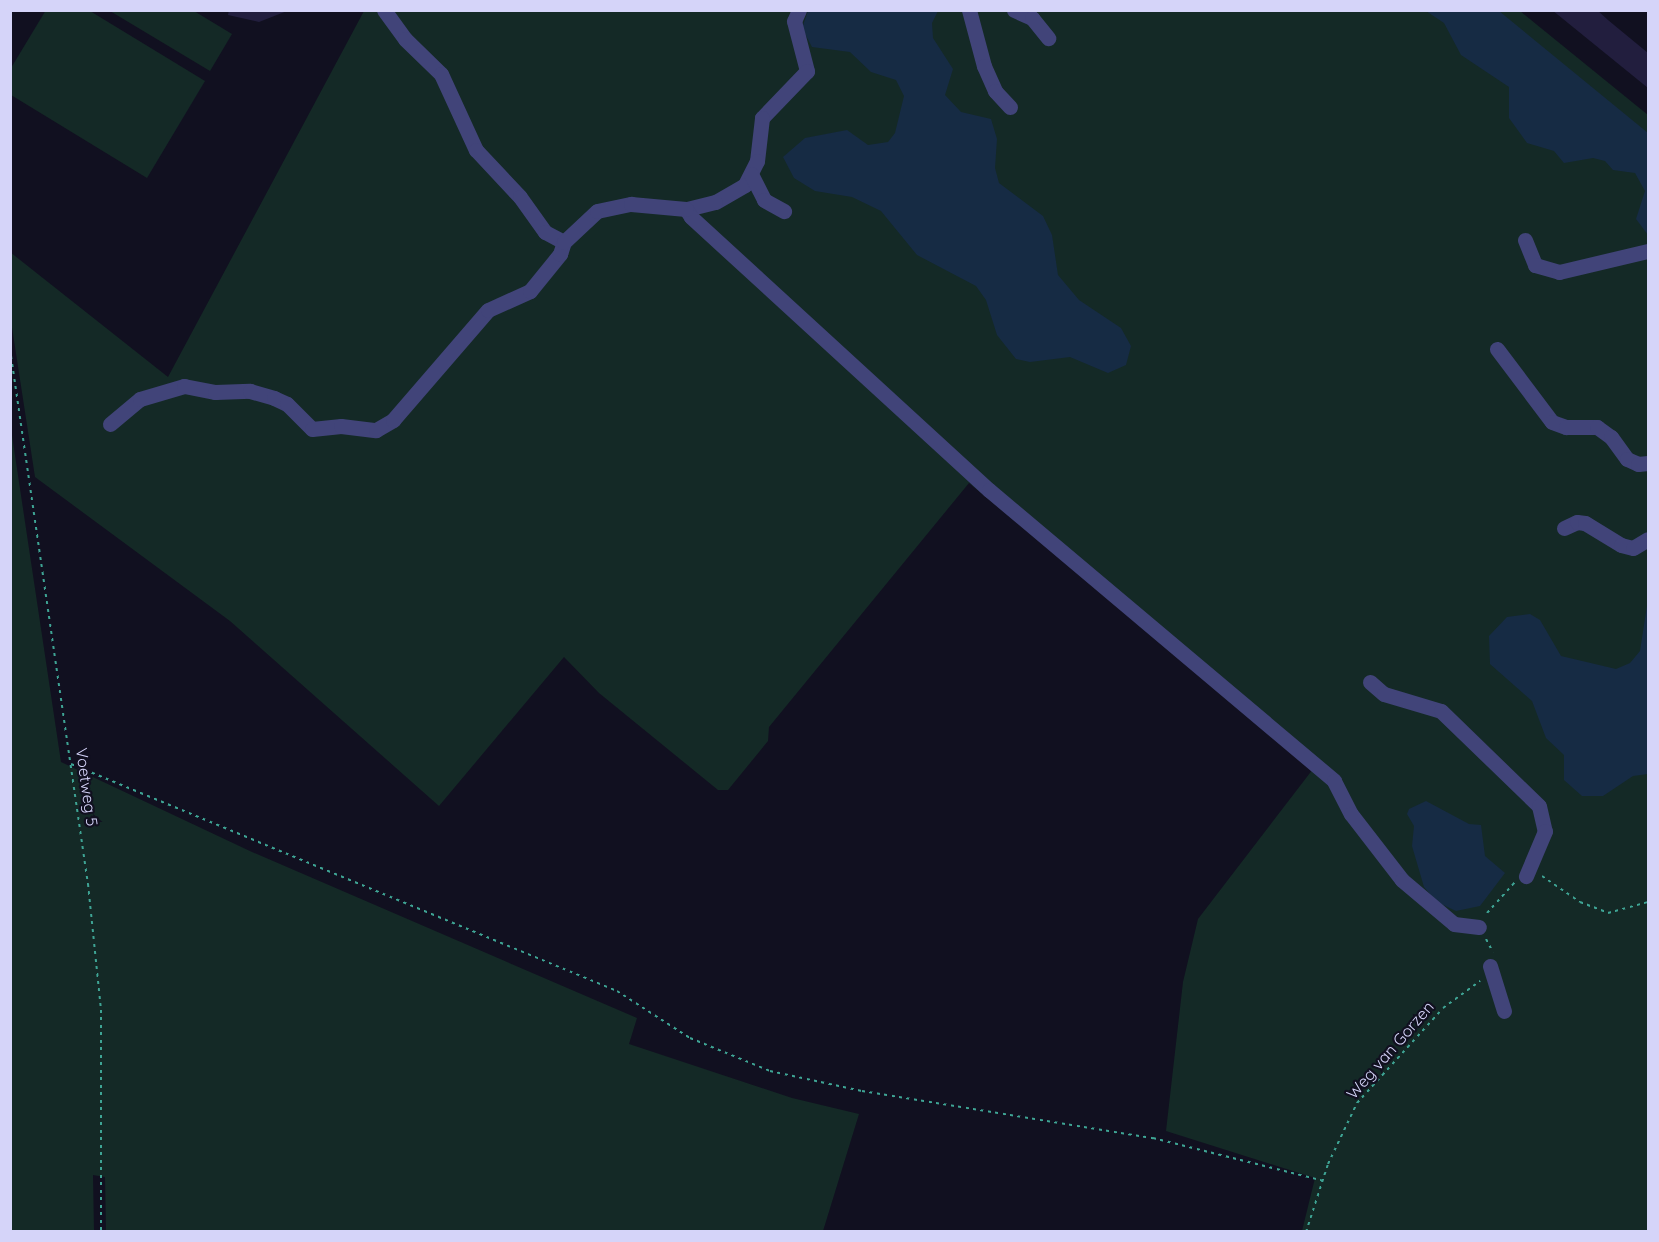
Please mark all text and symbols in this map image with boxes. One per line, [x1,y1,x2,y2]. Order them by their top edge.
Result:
street label: Voetweg 5 [72,746,102,828]
street label: Weg van Gorzen [1342,997,1438,1103]

